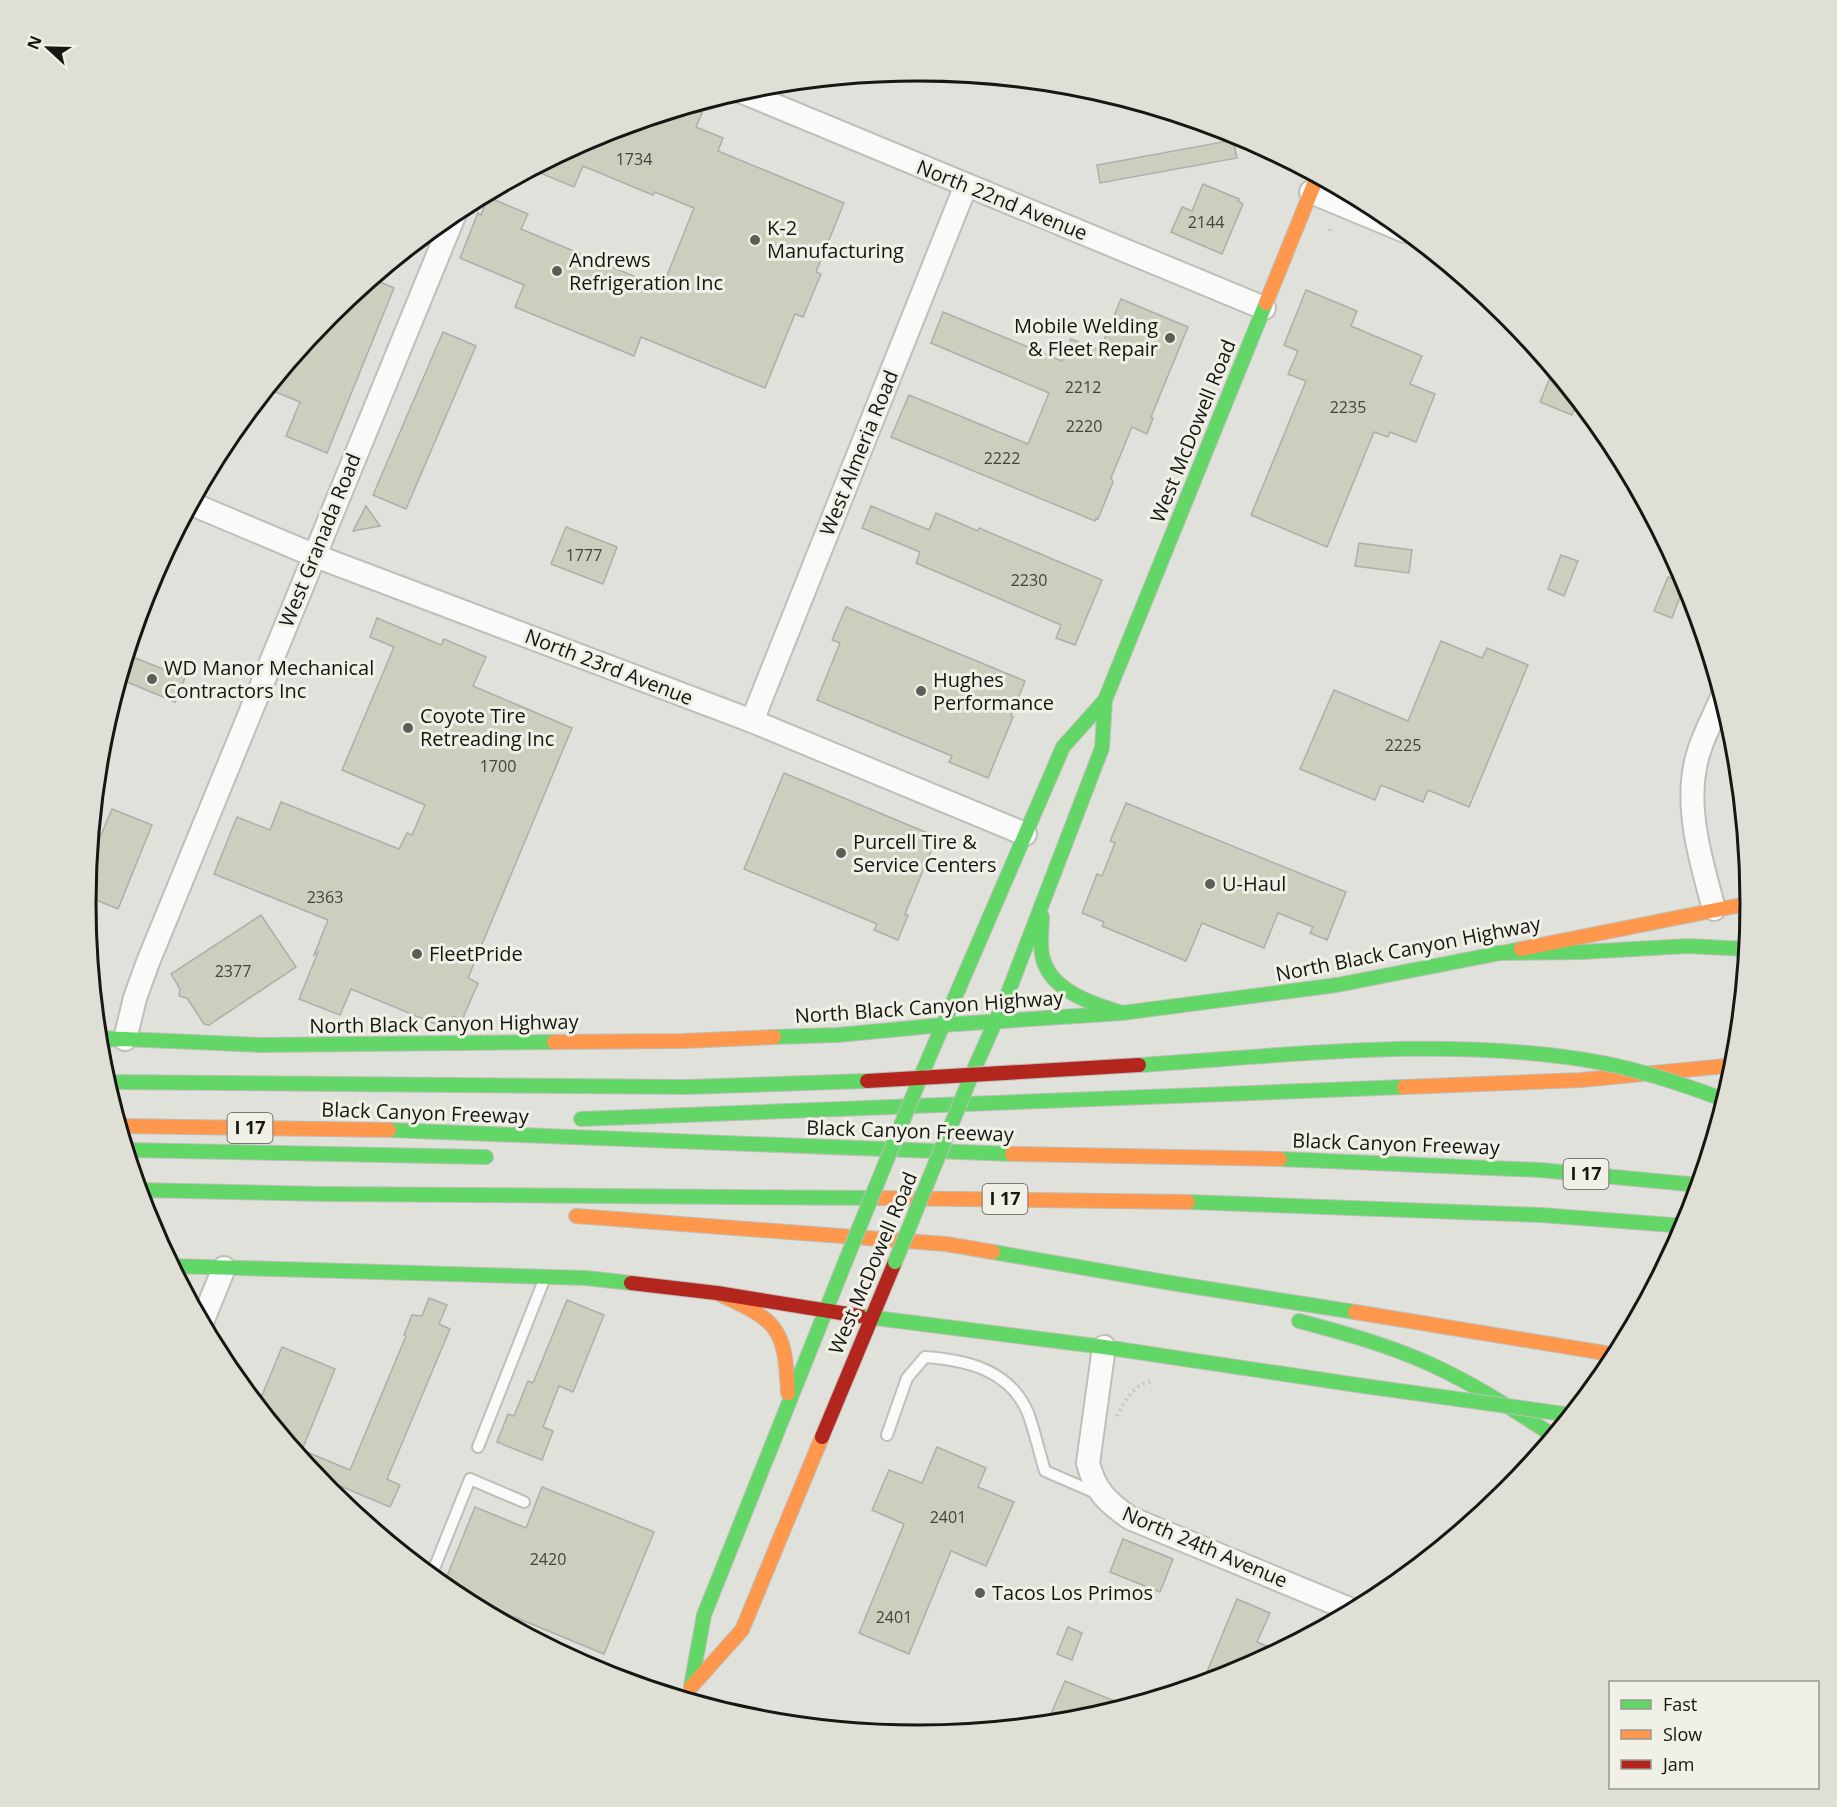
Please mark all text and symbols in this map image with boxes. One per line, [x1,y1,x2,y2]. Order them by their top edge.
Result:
north arrow [18,18,78,78]
text: N [21,32,47,53]
house number: 1734 [616,148,652,170]
street label: North 22nd Avenue [913,153,1092,246]
house number: 2144 [1188,211,1224,233]
place label: K-2 Manufacturing [767,214,904,264]
marker: K-2 Manufacturing [748,233,762,247]
place label: Andrews Refrigeration Inc [569,246,723,296]
marker: Andrews Refrigeration Inc [550,264,564,278]
place label: Mobile Welding & Fleet Repair [1014,312,1158,362]
marker: Mobile Welding & Fleet Repair [1163,331,1177,345]
street label: West McDowell Road [1143,335,1242,526]
street label: West Almeria Road [813,366,904,540]
house number: 2212 [1065,376,1101,398]
house number: 2235 [1330,396,1366,418]
house number: 2220 [1066,415,1102,437]
house number: 2222 [984,447,1020,469]
street label: West Granada Road [272,449,367,631]
house number: 1777 [566,544,602,566]
house number: 2230 [1011,569,1047,591]
street label: North 23rd Avenue [521,622,697,711]
place label: WD Manor Mechanical Contractors Inc [164,654,374,704]
place label: Hughes Performance [933,666,1054,716]
marker: WD Manor Mechanical Contractors Inc [145,672,159,686]
marker: Hughes Performance [914,684,928,698]
place label: Coyote Tire Retreading Inc [420,702,554,752]
marker: Coyote Tire Retreading Inc [401,721,415,735]
house number: 2225 [1385,734,1421,756]
house number: 1700 [480,755,516,777]
place label: Purcell Tire & Service Centers [853,828,997,878]
marker: Purcell Tire & Service Centers [834,846,848,860]
place label: U-Haul [1222,870,1286,897]
marker: U-Haul [1203,877,1217,891]
house number: 2363 [307,886,343,908]
street label: North Black Canyon Highway [1273,909,1544,987]
place label: FleetPride [429,940,523,967]
marker: FleetPride [410,947,424,961]
house number: 2377 [215,960,251,982]
street label: North Black Canyon Highway [794,984,1065,1029]
street label: North Black Canyon Highway [309,1008,580,1039]
street label: Black Canyon Freeway [321,1095,530,1130]
road number: I 17 [228,1113,272,1143]
street label: Black Canyon Freeway [806,1113,1015,1148]
street label: Black Canyon Freeway [1292,1126,1501,1161]
road number: I 17 [1564,1159,1608,1189]
street label: West McDowell Road [822,1168,923,1358]
road number: I 17 [982,1184,1028,1214]
street label: North 24th Avenue [1118,1500,1292,1594]
house number: 2401 [930,1506,966,1528]
house number: 2420 [530,1548,566,1570]
place label: Tacos Los Primos [992,1579,1153,1606]
marker: Tacos Los Primos [973,1586,987,1600]
house number: 2401 [876,1606,912,1628]
legend [1609,1681,1819,1789]
text: Fast [1663,1692,1697,1716]
text: Slow [1663,1722,1702,1746]
text: Jam [1661,1752,1695,1776]

